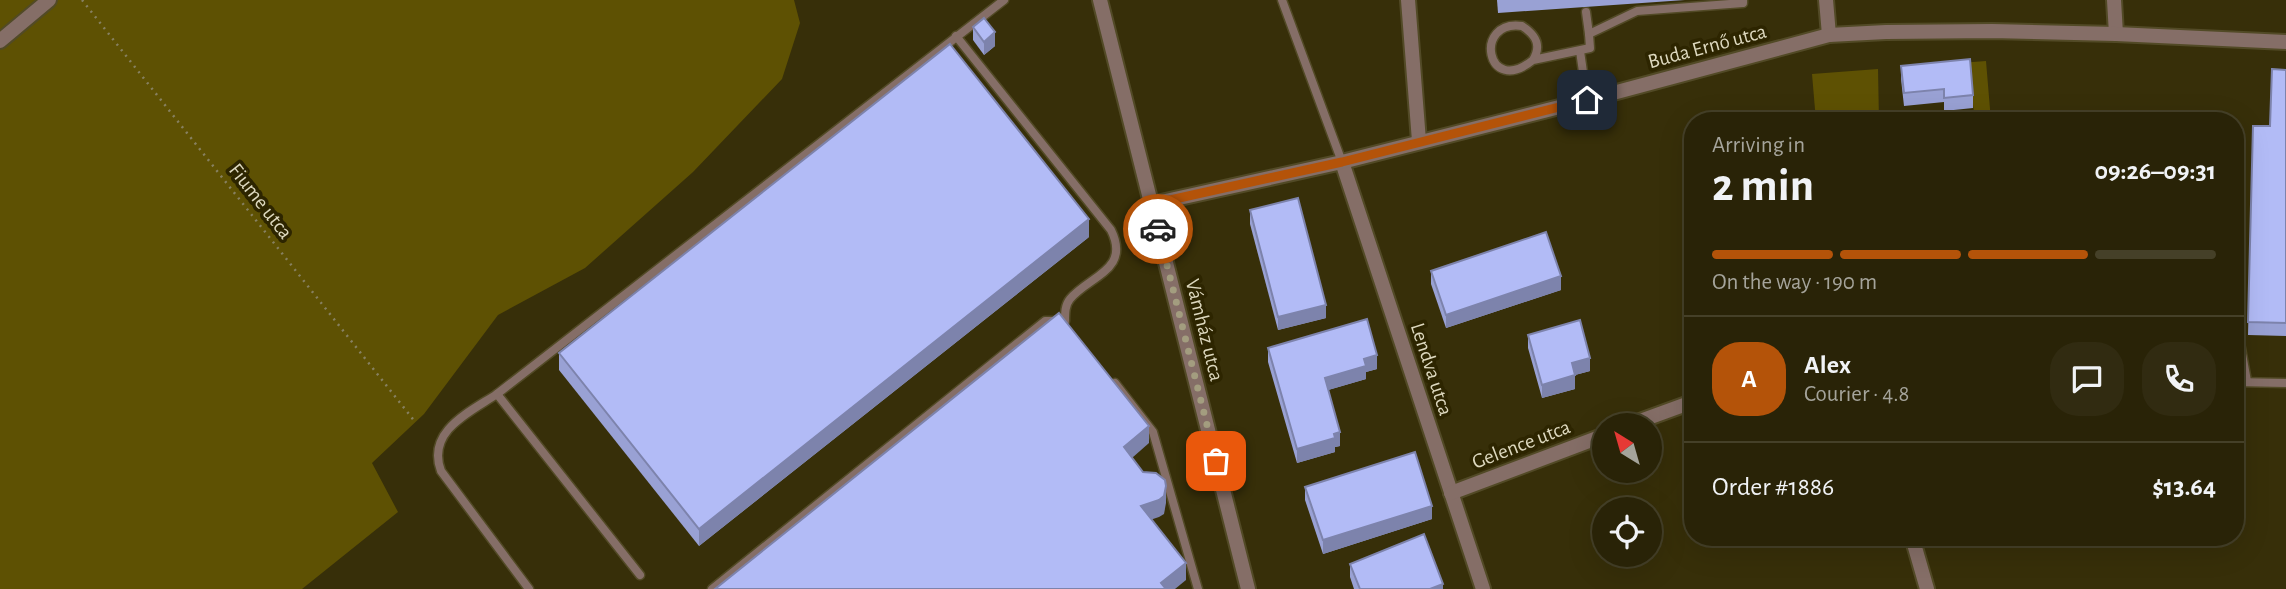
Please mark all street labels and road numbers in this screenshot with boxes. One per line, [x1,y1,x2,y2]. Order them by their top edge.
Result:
street label: Buda Ernő utca [1645,20,1769,72]
street label: Fiume utca [225,160,297,243]
street label: Vámház utca [1182,277,1227,384]
street label: Lendva utca [1407,320,1456,418]
street label: Gelence utca [1469,416,1574,473]

